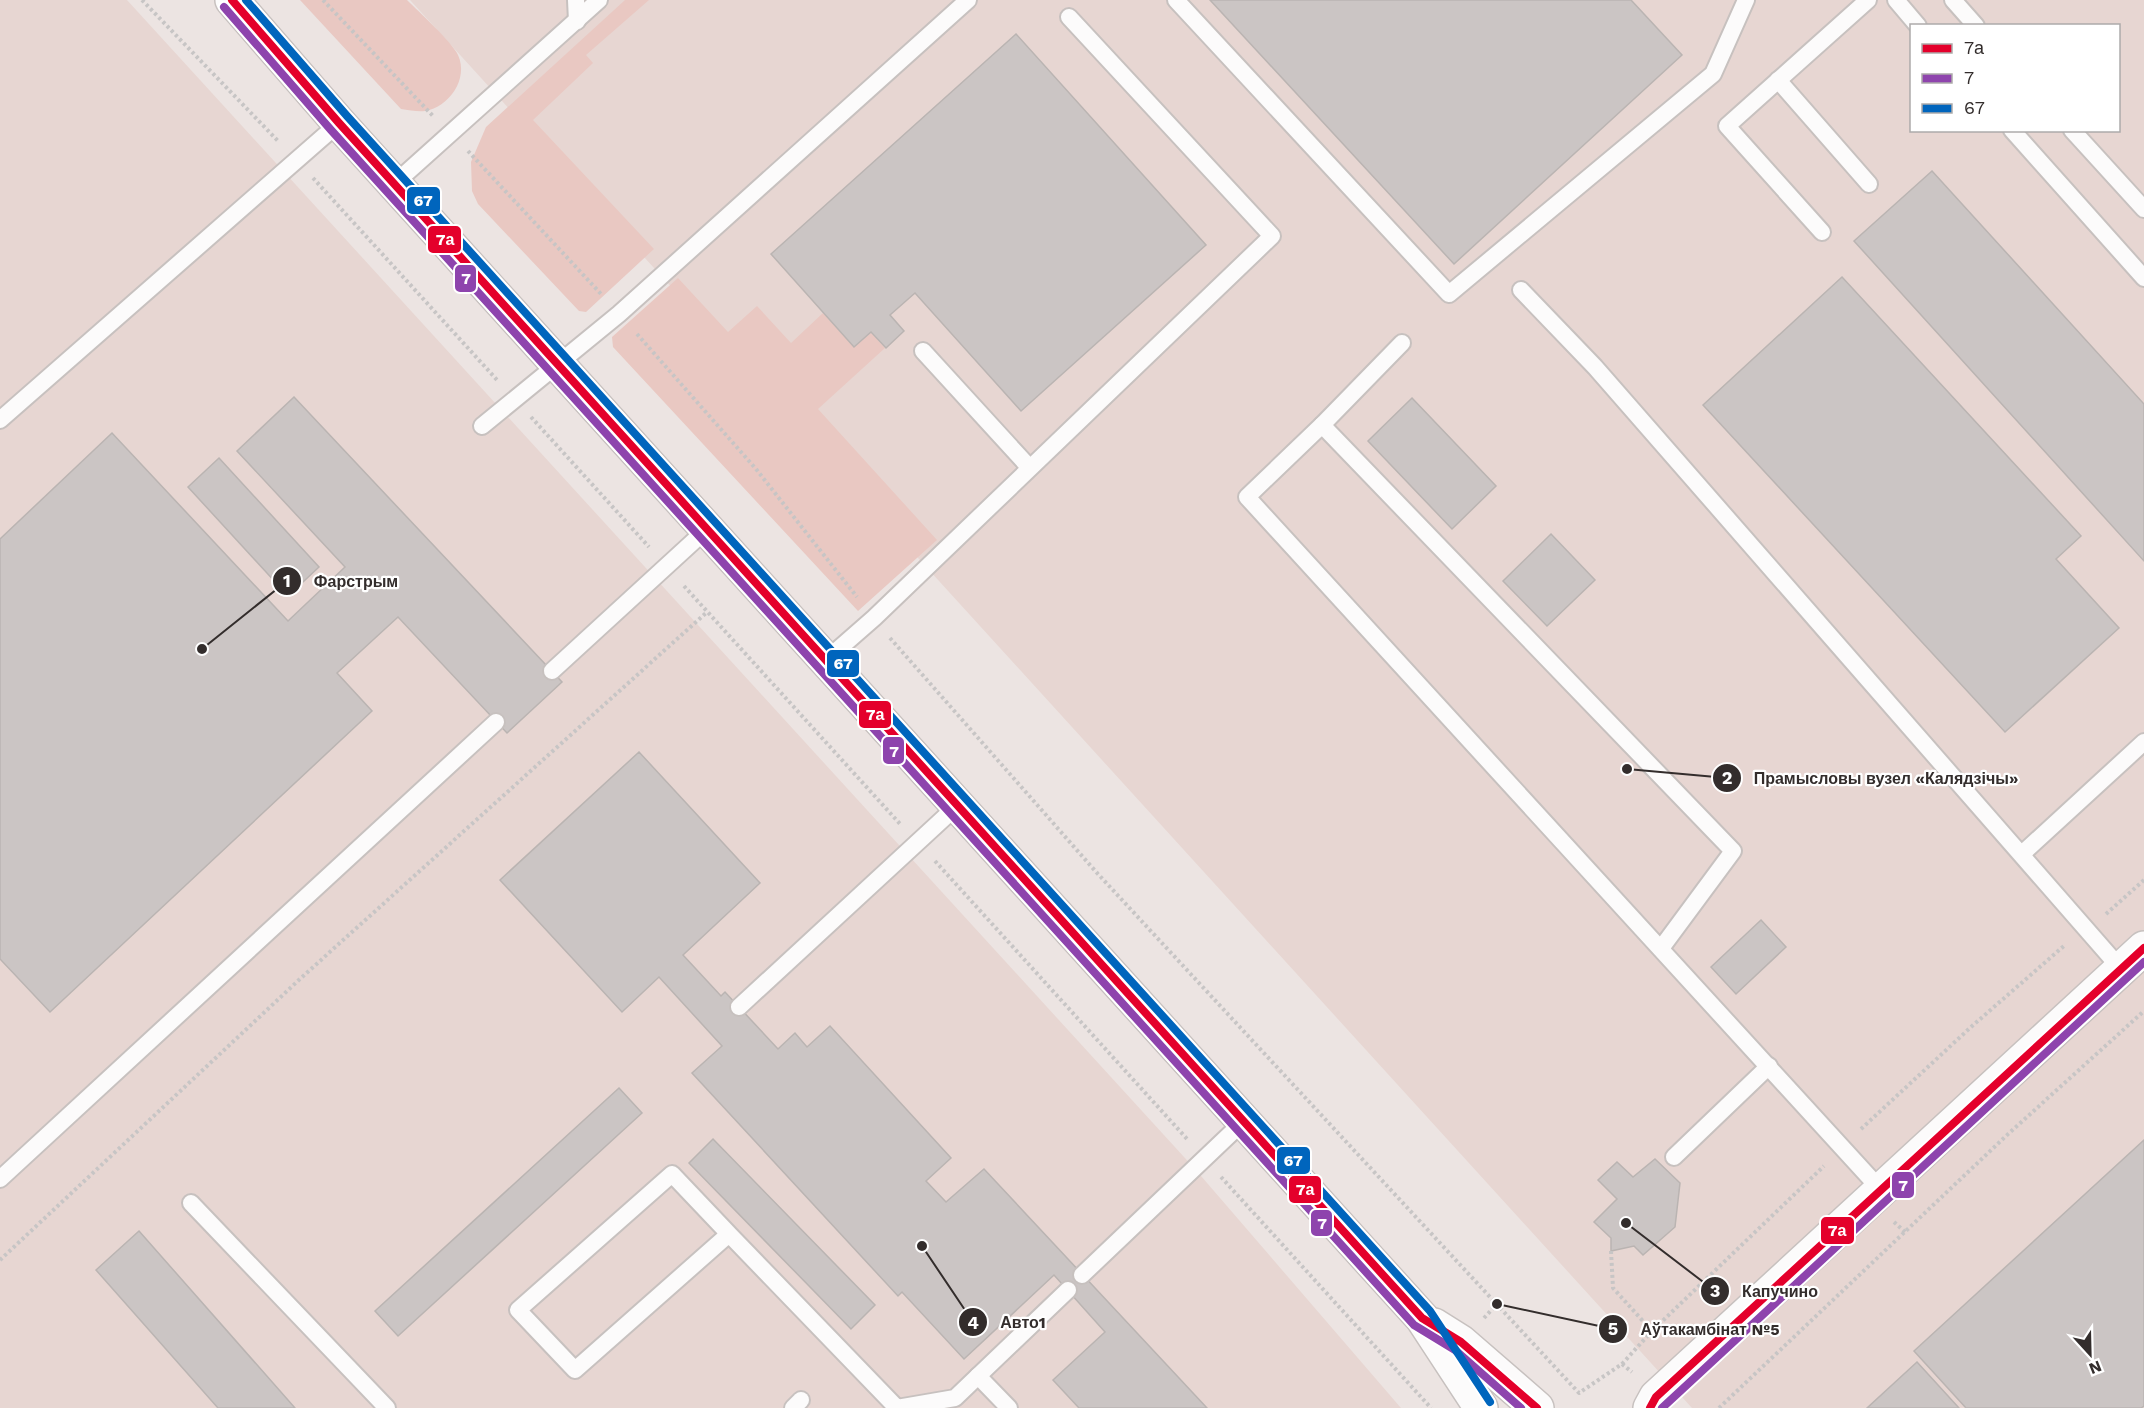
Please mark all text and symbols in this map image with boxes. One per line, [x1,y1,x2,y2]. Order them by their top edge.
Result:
legend [1910,24,2120,132]
text: 7а [1964,37,1985,58]
text: 7 [1964,67,1974,88]
text: 67 [1964,97,1985,118]
line badge: 67 [406,186,441,215]
text: 67 [413,191,433,210]
line badge: 7а [427,225,462,254]
text: 7а [436,230,454,249]
line badge: 7 [454,264,477,293]
text: 7 [461,269,471,288]
callout: Фарстрым [272,564,410,598]
text: 1 [283,570,291,591]
text: Фарстрым [314,572,398,591]
line badge: 67 [826,649,860,678]
text: 67 [833,654,853,673]
line badge: 7а [858,700,892,729]
text: 7а [866,705,884,724]
line badge: 7 [882,736,905,765]
text: 7 [889,742,899,761]
callout: Прамысловы вузел «Калядзічы» [1712,761,2031,795]
text: 2 [1722,767,1732,788]
text: Прамысловы вузел «Калядзічы» [1754,769,2018,788]
line badge: 67 [1276,1146,1311,1175]
text: 67 [1283,1151,1303,1170]
line badge: 7 [1891,1171,1915,1199]
line badge: 7а [1288,1175,1322,1204]
text: 7 [1898,1176,1908,1195]
text: 7а [1296,1180,1314,1199]
line badge: 7 [1310,1209,1333,1237]
text: 7 [1317,1214,1327,1233]
line badge: 7а [1820,1216,1855,1245]
text: 7а [1828,1221,1846,1240]
callout: Капучино [1700,1274,1830,1308]
text: 3 [1710,1280,1720,1301]
text: Капучино [1742,1282,1818,1301]
callout: Авто1 [958,1305,1057,1339]
text: 4 [967,1312,979,1333]
callout: Аўтакамбінат №5 [1598,1312,1791,1346]
text: Авто1 [1000,1313,1046,1332]
text: 5 [1608,1318,1618,1339]
text: Аўтакамбінат №5 [1641,1320,1779,1339]
north arrow [2060,1324,2120,1384]
text: N [2086,1356,2104,1378]

